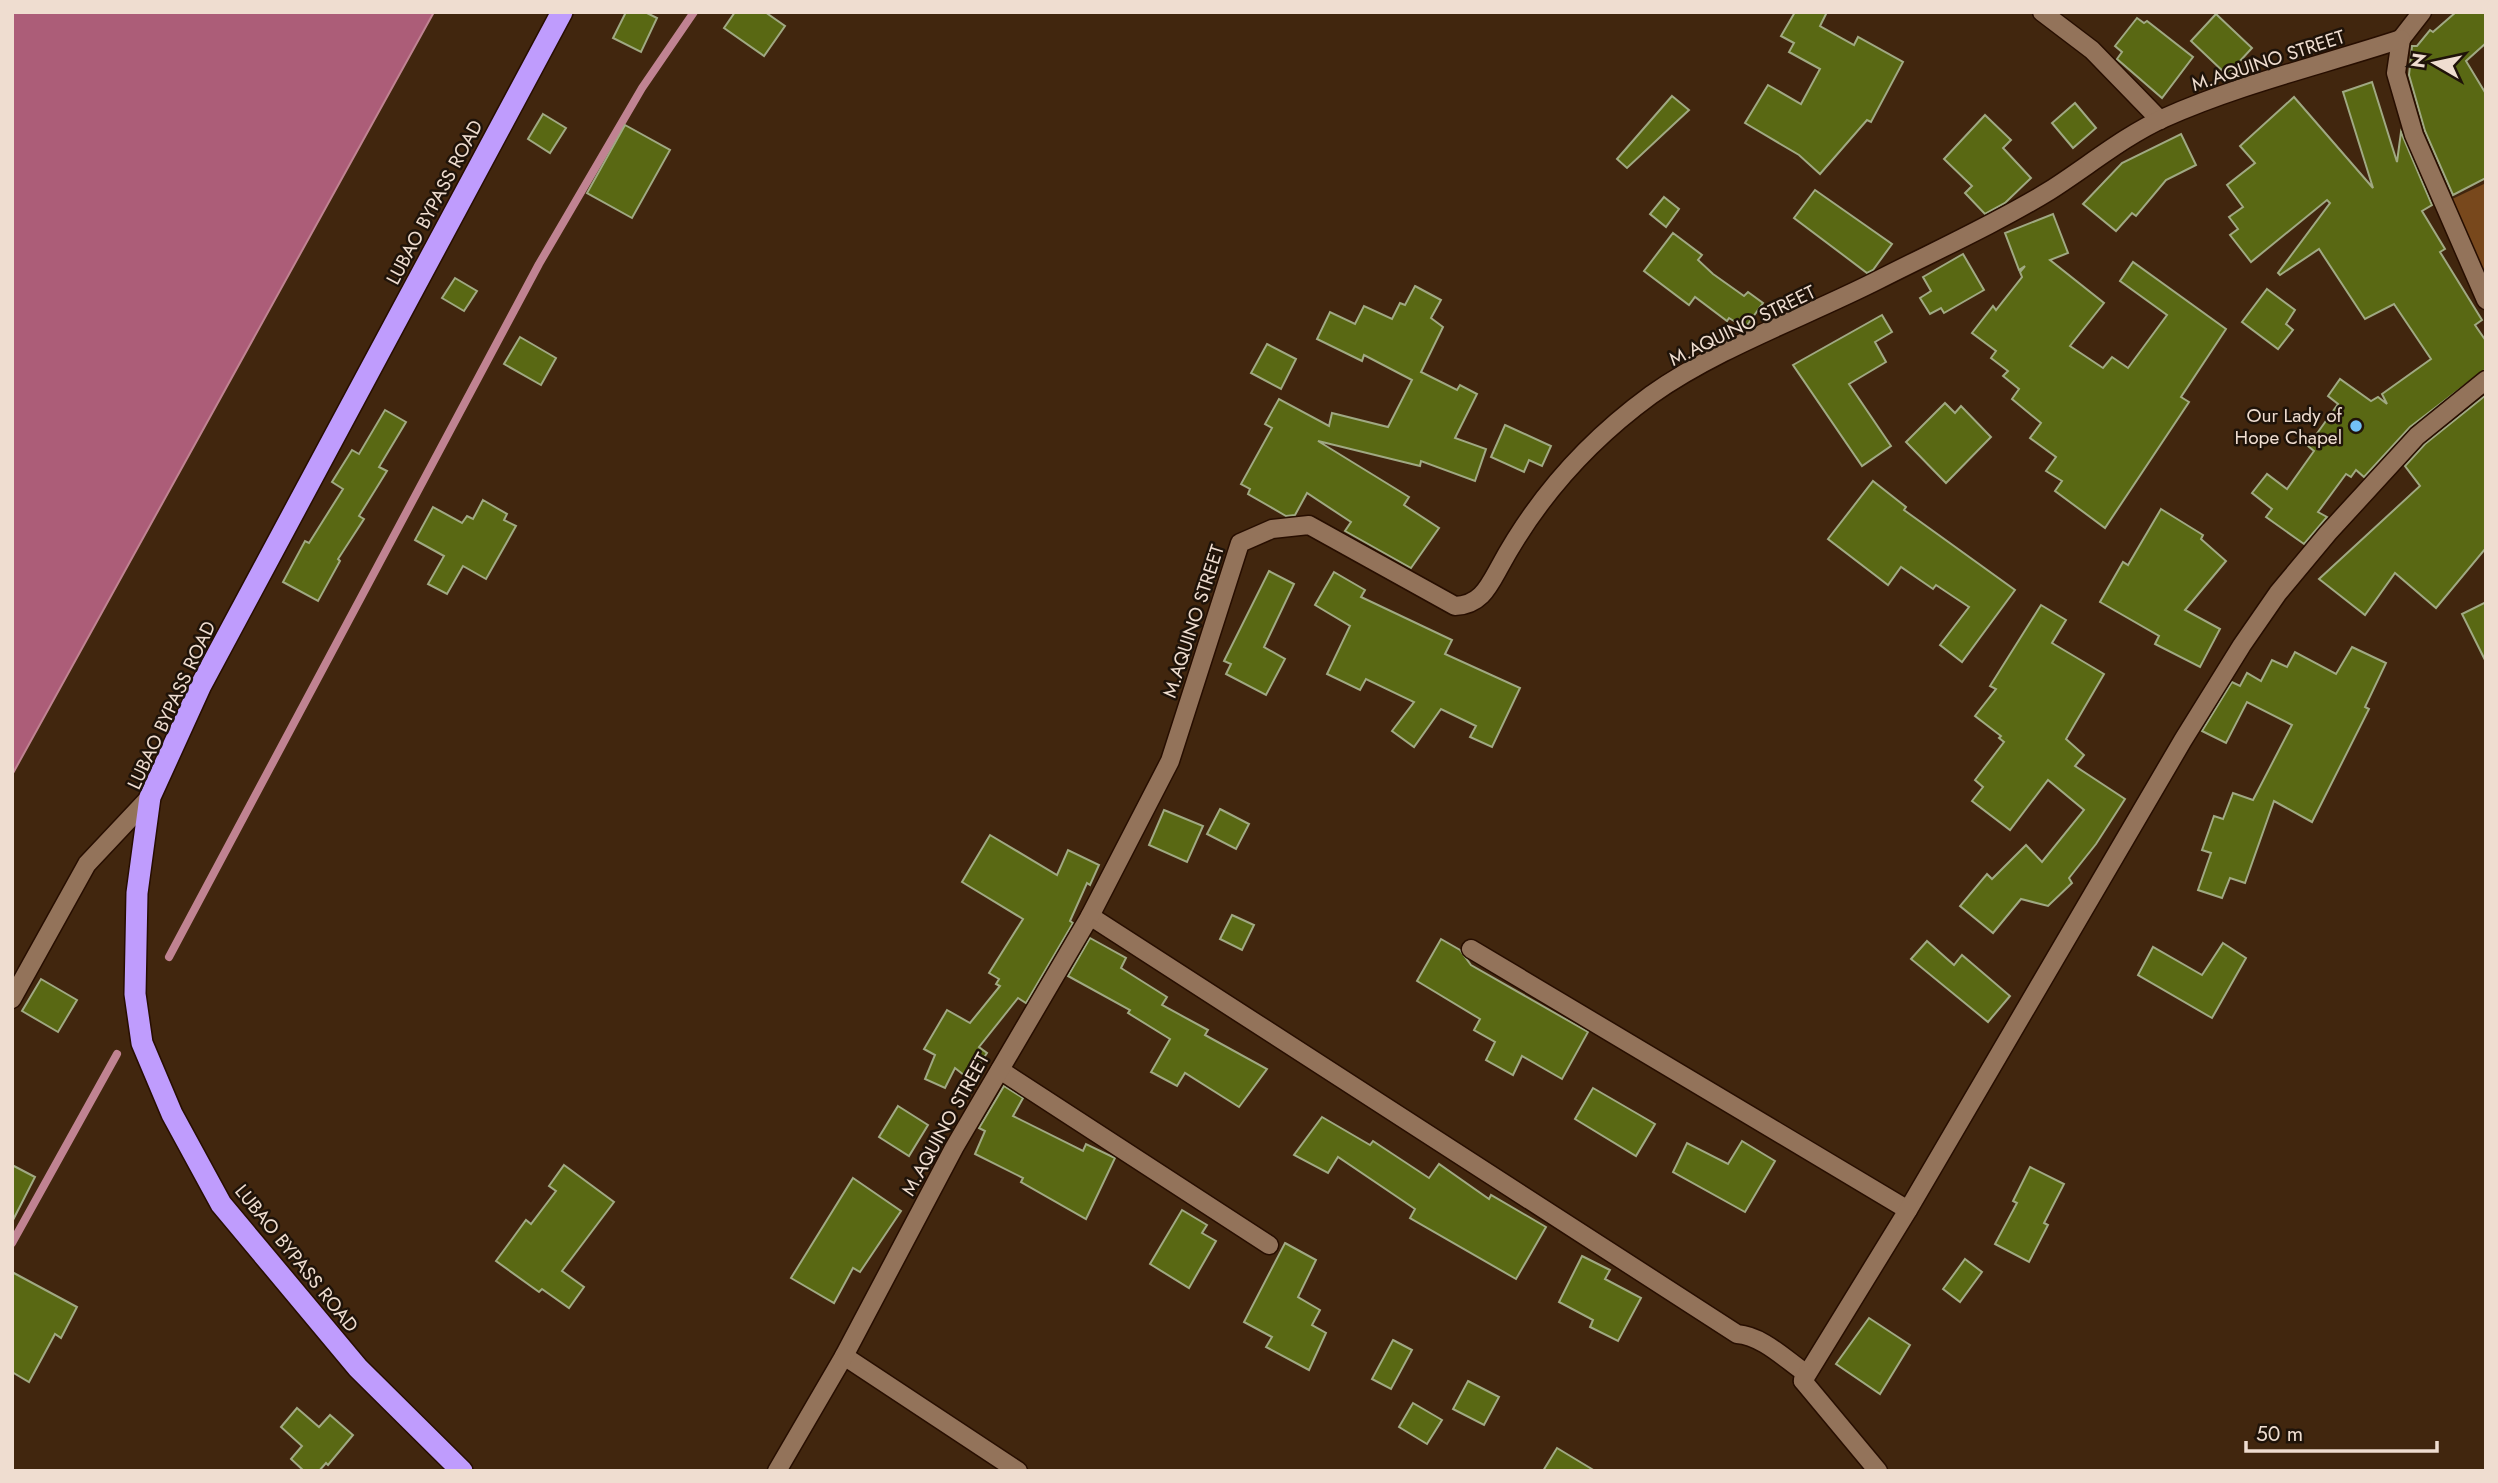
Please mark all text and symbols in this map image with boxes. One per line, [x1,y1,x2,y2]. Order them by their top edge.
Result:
street label: M.AQUINO STREET [2188,23,2348,98]
north arrow [2400,28,2470,98]
text: N [2404,51,2433,70]
street label: LUBAO BYPASS ROAD [380,115,489,289]
street label: M.AQUINO STREET [1665,278,1820,373]
place label: Our Lady of Hope Chapel [2235,402,2343,451]
marker: Our Lady of Hope Chapel [2348,418,2364,434]
street label: M.AQUINO STREET [1156,541,1231,701]
street label: LUBAO BYPASS ROAD [121,617,222,794]
street label: M.AQUINO STREET [895,1048,996,1201]
street label: LUBAO BYPASS ROAD [229,1179,365,1338]
scale bar [2246,1410,2437,1454]
text: 50 m [2256,1419,2303,1449]

